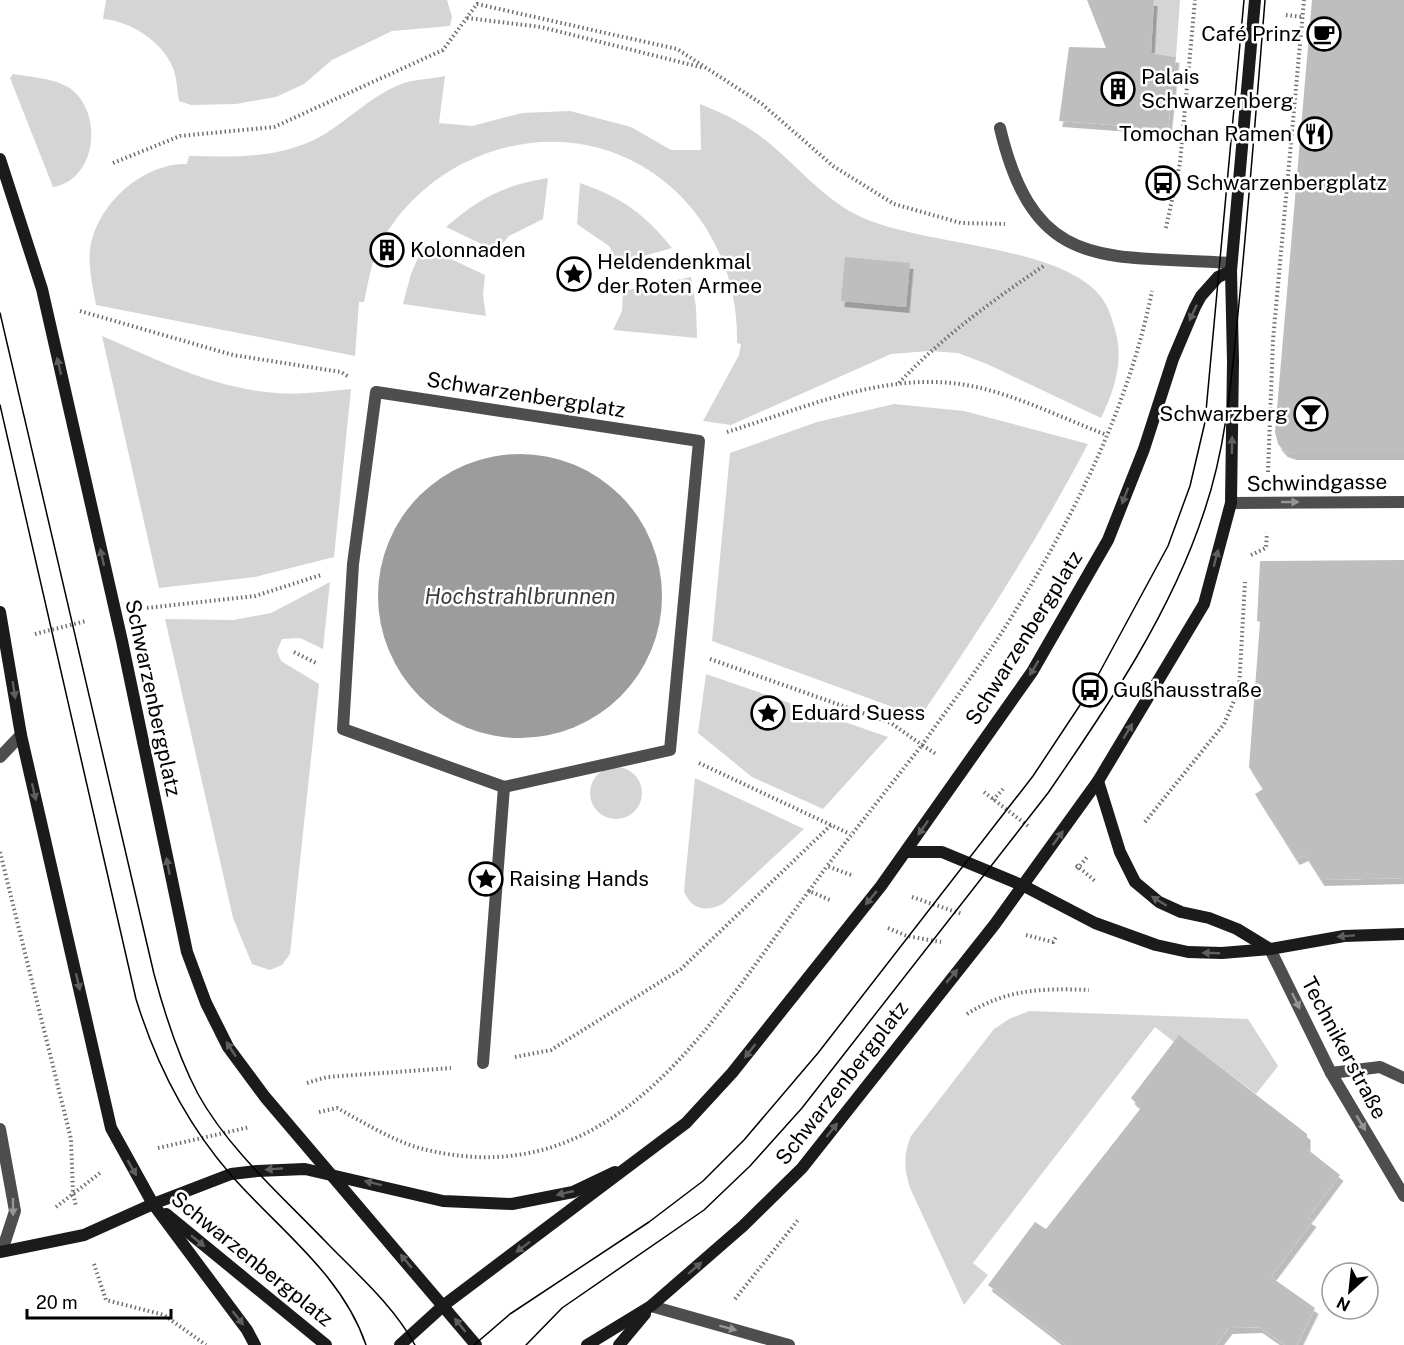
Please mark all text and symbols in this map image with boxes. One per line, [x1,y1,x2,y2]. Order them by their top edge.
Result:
cafe icon: Café Prinz [1306,16,1342,52]
place label: Café Prinz [1201,21,1301,46]
place label: Palais Schwarzenberg [1141,64,1294,113]
building icon: Palais Schwarzenberg [1100,71,1136,107]
restaurant icon: Tomochan Ramen [1297,116,1333,152]
place label: Tomochan Ramen [1119,121,1292,146]
bus stop icon: Schwarzenbergplatz [1145,165,1181,201]
place label: Schwarzenbergplatz [1186,170,1387,195]
building icon: Kolonnaden [369,232,405,268]
place label: Kolonnaden [410,237,526,262]
place label: Heldendenkmal der Roten Armee [597,249,762,298]
place icon: Heldendenkmal der Roten Armee [556,256,592,292]
one-way arrow [1188,305,1197,322]
one-way arrow [54,357,64,376]
street label: Schwarzenbergplatz [425,366,627,423]
bar icon: Schwarzberg [1293,396,1329,432]
place label: Schwarzberg [1159,401,1288,426]
one-way arrow [1227,435,1237,454]
street label: Schwindgasse [1246,469,1388,496]
one-way arrow [1120,487,1129,505]
one-way arrow [1280,497,1299,507]
street label: Schwarzenbergplatz [960,546,1087,729]
one-way arrow [97,547,107,566]
one-way arrow [1212,549,1221,567]
water label: Hochstrahlbrunnen [424,583,616,609]
street label: Schwarzenbergplatz [120,597,187,799]
one-way arrow [1028,660,1039,676]
bus stop icon: Gußhausstraße [1072,672,1108,708]
place label: Gußhausstraße [1113,677,1262,702]
one-way arrow [10,681,19,700]
place icon: Eduard Suess [750,695,786,731]
place label: Eduard Suess [791,700,925,725]
one-way arrow [1123,723,1134,739]
one-way arrow [30,782,40,801]
one-way arrow [917,820,929,836]
one-way arrow [1052,831,1064,847]
one-way arrow [163,856,172,875]
place icon: Raising Hands [468,861,504,897]
place label: Raising Hands [509,866,649,891]
one-way arrow [865,890,878,905]
one-way arrow [1151,895,1167,906]
one-way arrow [1336,932,1355,941]
one-way arrow [1202,948,1221,957]
one-way arrow [945,969,958,984]
one-way arrow [74,972,84,991]
street label: Technikerstraße [1296,972,1392,1123]
one-way arrow [1291,992,1300,1009]
street label: Schwarzenbergplatz [770,996,913,1169]
one-way arrow [226,1041,237,1057]
one-way arrow [744,1043,756,1059]
one-way arrow [1355,1115,1366,1131]
one-way arrow [826,1122,838,1137]
one-way arrow [126,1160,137,1176]
one-way arrow [264,1165,283,1174]
one-way arrow [364,1178,382,1188]
street label: Schwarzenbergplatz [166,1186,338,1331]
one-way arrow [555,1189,574,1198]
one-way arrow [8,1197,18,1216]
one-way arrow [190,1234,205,1247]
one-way arrow [515,1240,531,1253]
one-way arrow [400,1254,413,1269]
one-way arrow [687,1261,703,1274]
north arrow [1320,1261,1380,1321]
scale bar [27,1282,171,1320]
text: 20 m [36,1292,78,1313]
text: N [1334,1293,1353,1315]
one-way arrow [232,1311,244,1326]
one-way arrow [453,1317,466,1333]
one-way arrow [718,1323,737,1333]

